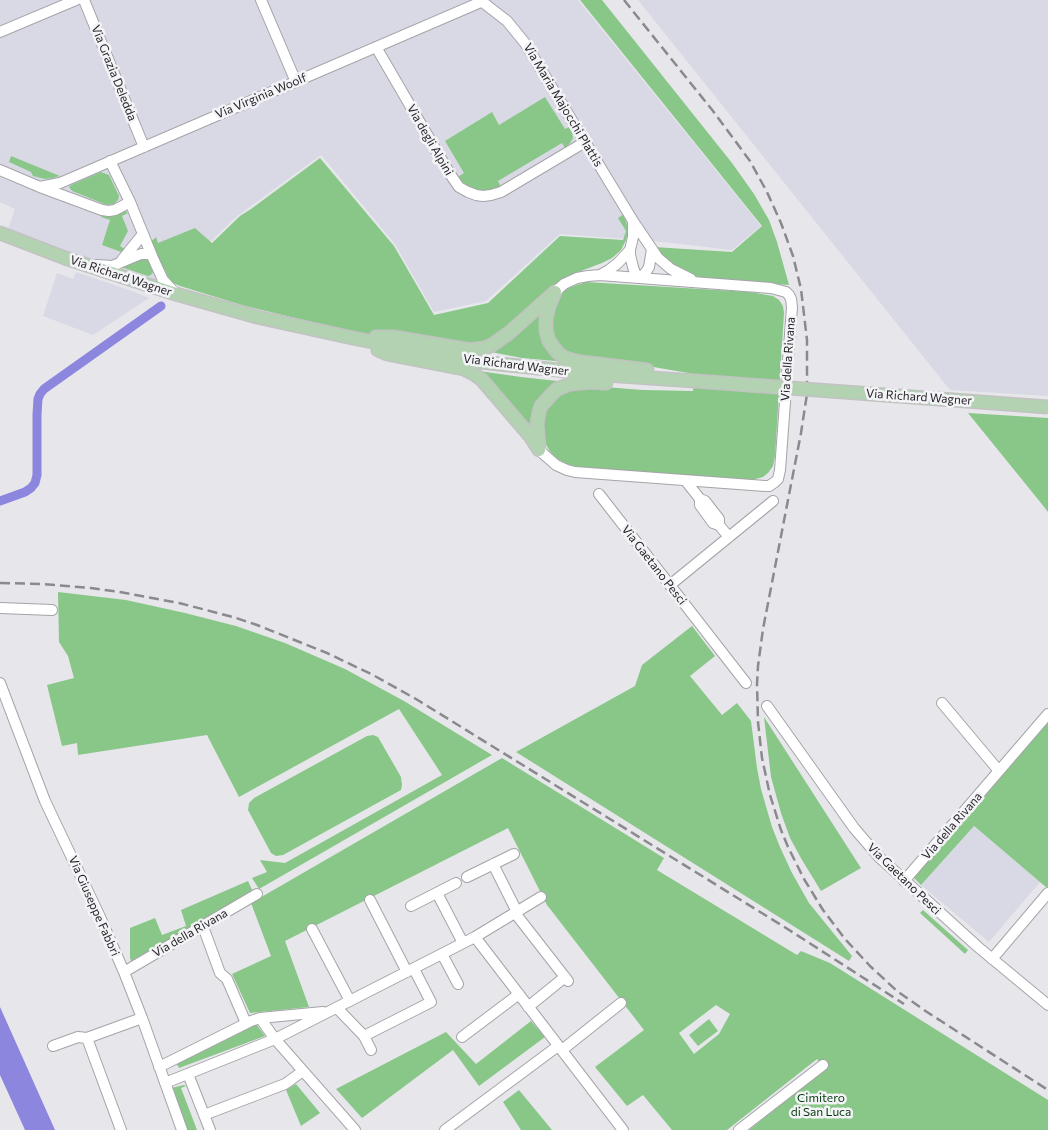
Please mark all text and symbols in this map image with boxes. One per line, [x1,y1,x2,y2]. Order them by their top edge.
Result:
street label: Via Grazia Deledda [88,23,140,123]
street label: Via Maria Majocchi Plattis [520,41,606,169]
street label: Via Virginia Woolf [213,70,309,122]
street label: Via degli Alpini [404,102,456,178]
street label: Via Richard Wagner [68,253,174,299]
street label: Via della Rivana [778,316,798,402]
street label: Via Richard Wagner [462,351,570,379]
street label: Via Richard Wagner [865,386,973,408]
street label: Via Gaetano Pesci [619,522,689,608]
street label: Via della Rivana [919,789,985,863]
street label: Via Gaetano Pesci [864,840,944,918]
street label: Via Giuseppe Fabbri [65,854,123,958]
street label: Via della Rivana [150,906,230,960]
park label: Cimitero di San Luca [791,1091,851,1119]

